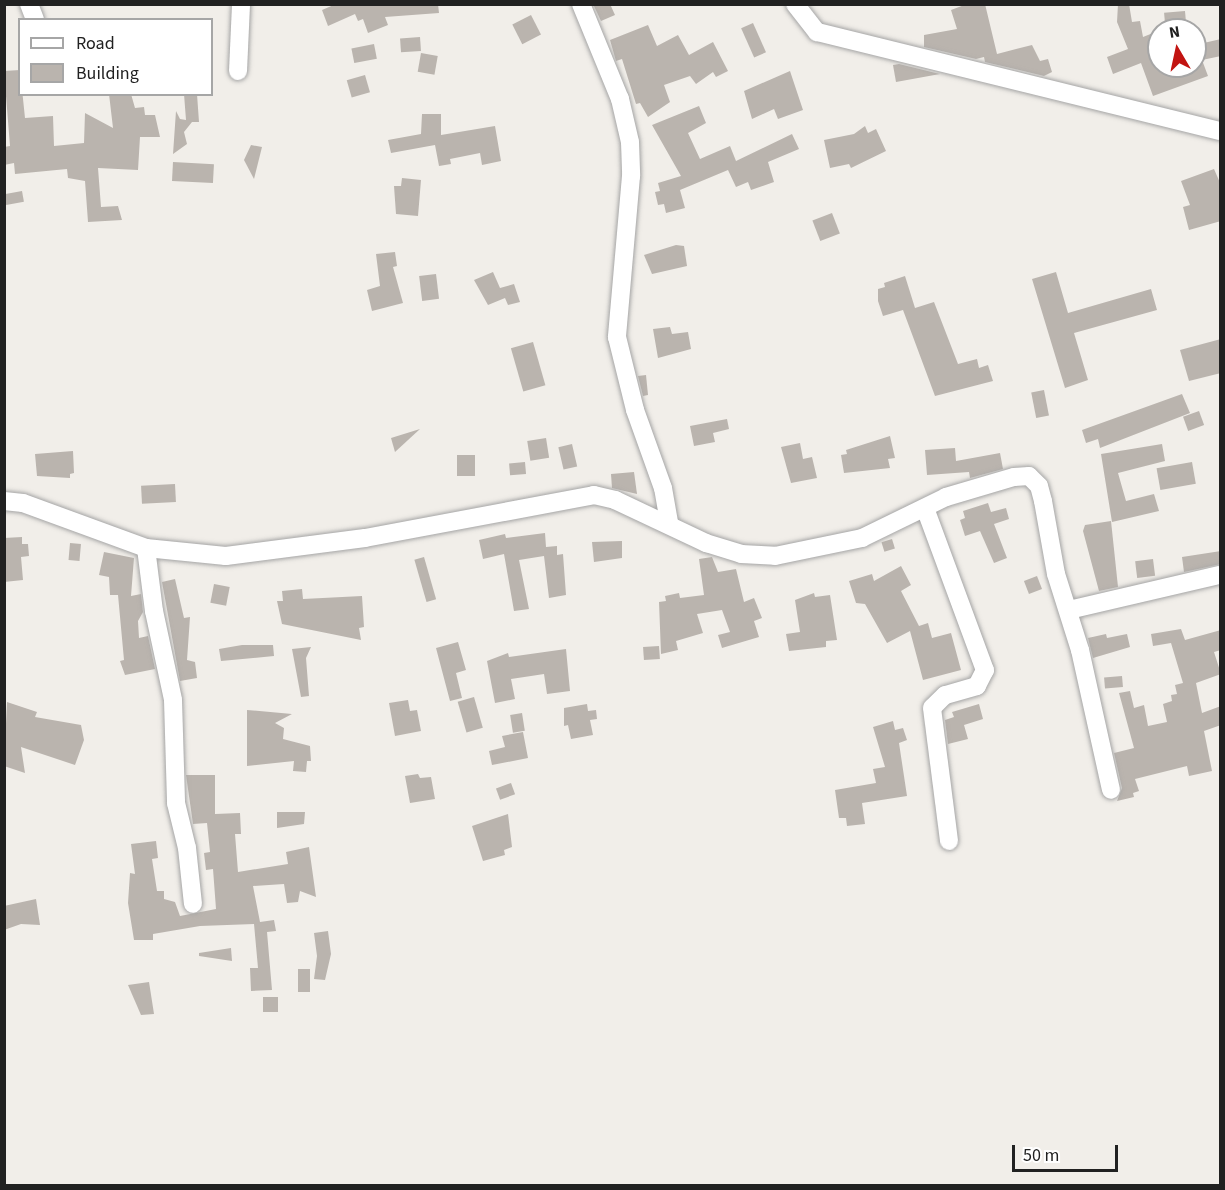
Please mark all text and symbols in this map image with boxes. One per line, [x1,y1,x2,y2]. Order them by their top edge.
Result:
legend [18,18,213,96]
north arrow [1147,18,1207,78]
text: N [1168,21,1181,44]
text: Road [76,31,115,56]
text: Building [76,61,139,86]
scale bar [1015,1133,1122,1171]
text: 50 m [1023,1143,1059,1168]

